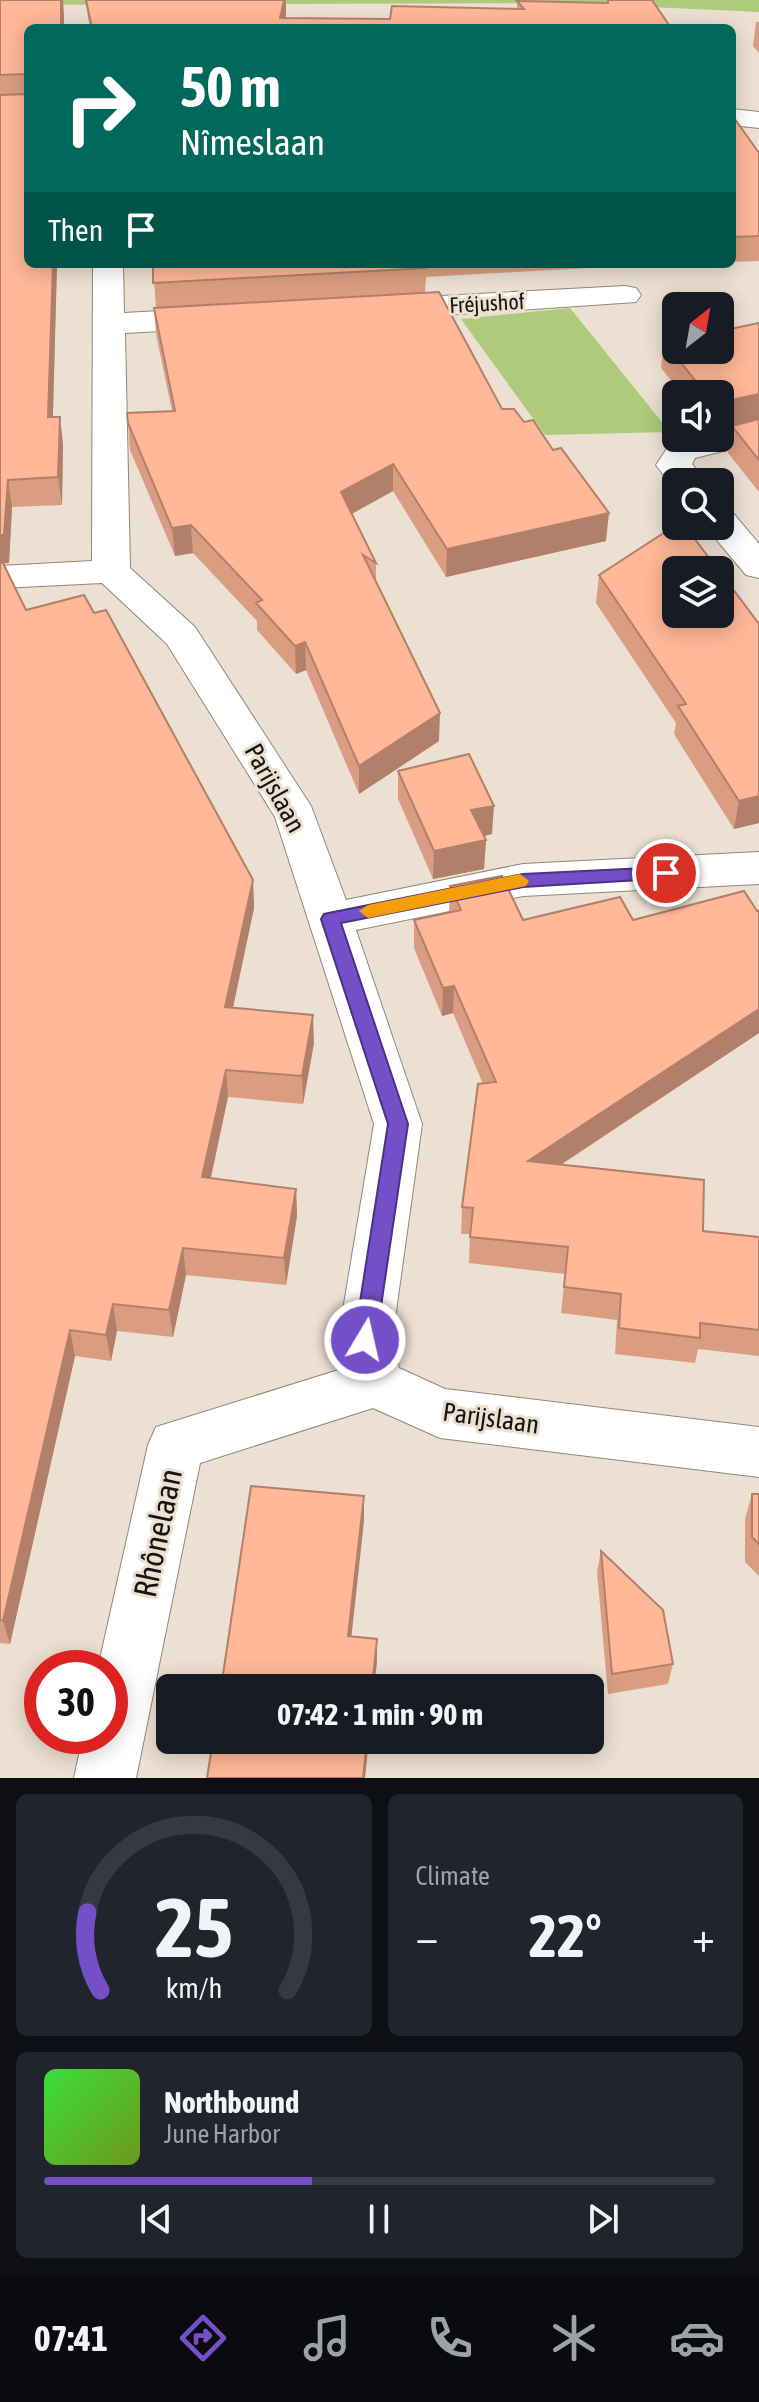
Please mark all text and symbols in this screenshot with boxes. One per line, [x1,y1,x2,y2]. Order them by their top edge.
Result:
text: 50 m [180,55,281,119]
icon: right [48,56,152,160]
text: Nîmeslaan [180,121,325,163]
icon: arrive [119,208,163,252]
text: Then [48,213,103,247]
street label: Fréjushof [449,288,525,318]
north arrow [662,292,734,364]
map controls [662,292,734,628]
button: sound [662,380,734,452]
button: search [662,468,734,540]
button: layers [662,556,734,628]
street label: Parijslaan [238,738,312,838]
pin [632,839,700,907]
icon: arrive [644,851,688,895]
position arrow [323,1298,407,1382]
street label: Parijslaan [441,1396,541,1440]
street label: Rhônelaan [126,1465,189,1601]
speed limit sign: 30 [24,1650,128,1754]
text: 07:42 · 1 min · 90 m [277,1697,483,1731]
text: Climate [416,1861,490,1891]
text: 25 [155,1879,233,1975]
text: 22° [529,1901,602,1970]
text: − [416,1911,438,1961]
text: + [692,1911,715,1961]
text: km/h [165,1971,222,2004]
text: Northbound [164,2085,299,2119]
text: June Harbor [164,2119,280,2149]
icon: previous [134,2197,178,2241]
icon: pause [357,2197,401,2241]
icon: next [581,2197,625,2241]
icon: directions [175,2310,231,2366]
icon: music [299,2310,355,2366]
icon: phone [422,2310,478,2366]
icon: climate [546,2310,602,2366]
icon: car [669,2310,725,2366]
text: 07:41 [34,2317,108,2359]

